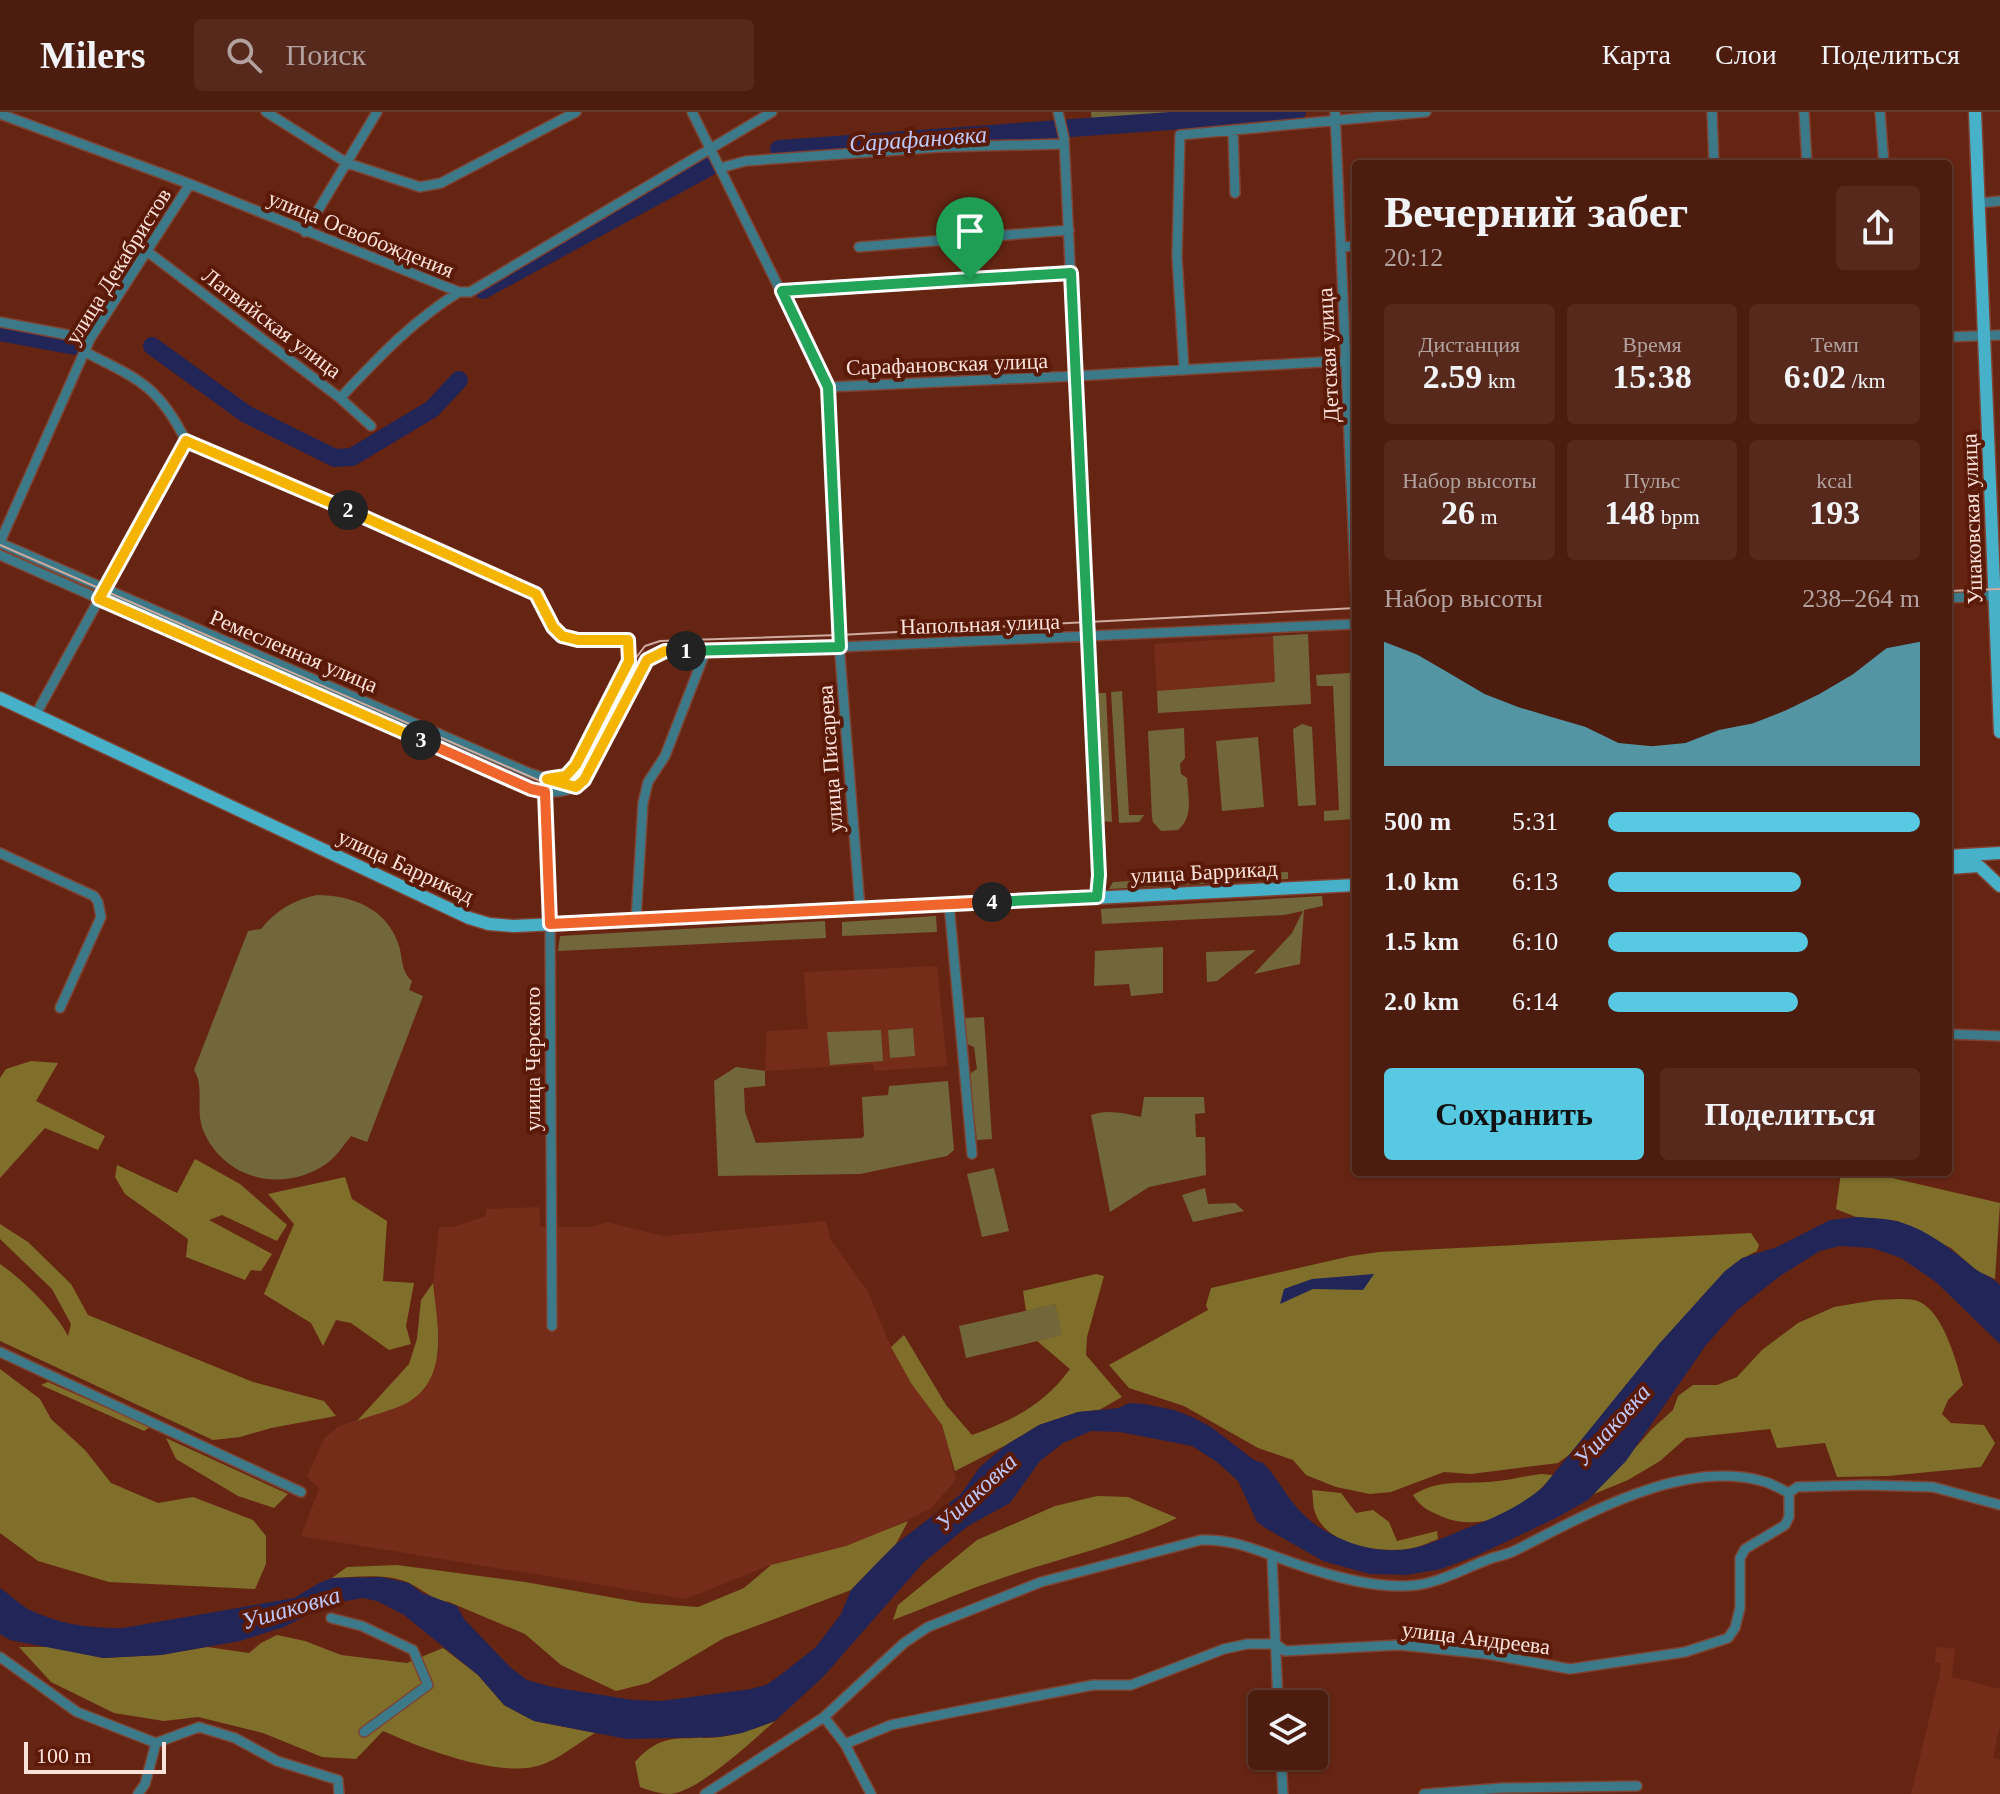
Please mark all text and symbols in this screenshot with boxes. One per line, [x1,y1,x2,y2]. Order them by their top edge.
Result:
search box [194,19,754,91]
icon: search [222,33,266,77]
text: Milers [40,34,146,76]
text: Поиск [286,38,366,71]
text: Карта [1602,39,1671,70]
text: Слои [1715,39,1777,70]
text: Поделиться [1821,39,1960,70]
water label: Сарафановка [848,121,988,157]
street label: улица Декабристов [60,183,176,349]
street label: улица Освобождения [264,185,458,283]
button: share [1836,186,1920,270]
text: Вечерний забег [1384,188,1688,237]
pin [936,197,1004,279]
icon: arrive [948,209,992,253]
text: 20:12 [1384,243,1443,272]
street label: Латвийская улица [198,263,347,384]
street label: Детская улица [1312,287,1344,423]
text: Дистанция [1419,332,1520,357]
text: Время [1622,332,1682,357]
text: Темп [1811,332,1859,357]
street label: Сарафановская улица [846,348,1049,380]
text: 2.59 [1423,358,1482,395]
text: 15:38 [1612,358,1692,395]
text: 6:02 [1784,358,1846,395]
text: km [1482,368,1516,393]
text: /km [1846,368,1886,393]
street label: Ушаковская улица [1957,433,1987,605]
text: Набор высоты [1402,468,1537,493]
text: Пульс [1624,468,1680,493]
text: kcal [1816,468,1853,493]
pin: 2 [328,490,368,530]
text: 26 [1441,494,1475,531]
text: 148 [1604,494,1655,531]
text: 193 [1809,494,1860,531]
text: 2 [343,497,354,522]
text: m [1475,504,1498,529]
text: bpm [1655,504,1700,529]
text: Набор высоты [1384,584,1543,613]
text: 238–264 m [1802,584,1920,613]
street label: Ремесленная улица [206,604,382,698]
street label: Напольная улица [899,609,1061,639]
pin: 1 [666,631,706,671]
text: 1 [681,638,692,663]
street label: улица Писарева [812,684,848,834]
pin: 3 [401,720,441,760]
text: 3 [416,727,427,752]
text: 500 m [1384,807,1451,836]
text: 5:31 [1512,807,1558,836]
street label: улица Баррикад [334,824,478,908]
street label: улица Баррикад [1130,856,1278,888]
text: 1.0 km [1384,867,1459,896]
text: 6:13 [1512,867,1558,896]
pin: 4 [972,882,1012,922]
text: 4 [987,889,998,914]
text: 1.5 km [1384,927,1459,956]
text: 6:10 [1512,927,1558,956]
street label: улица Черского [520,987,545,1131]
text: 2.0 km [1384,987,1459,1016]
text: 6:14 [1512,987,1558,1016]
button: Сохранить [1384,1068,1644,1160]
button: Поделиться [1660,1068,1920,1160]
water label: Ушаковка [1568,1379,1656,1471]
water label: Ушаковка [930,1448,1022,1536]
water label: Ушаковка [239,1582,343,1634]
street label: улица Андреева [1400,1617,1552,1660]
map controls [1248,1690,1328,1770]
button: layers [1248,1690,1328,1770]
scale bar [24,1738,166,1774]
text: 100 m [36,1743,92,1768]

